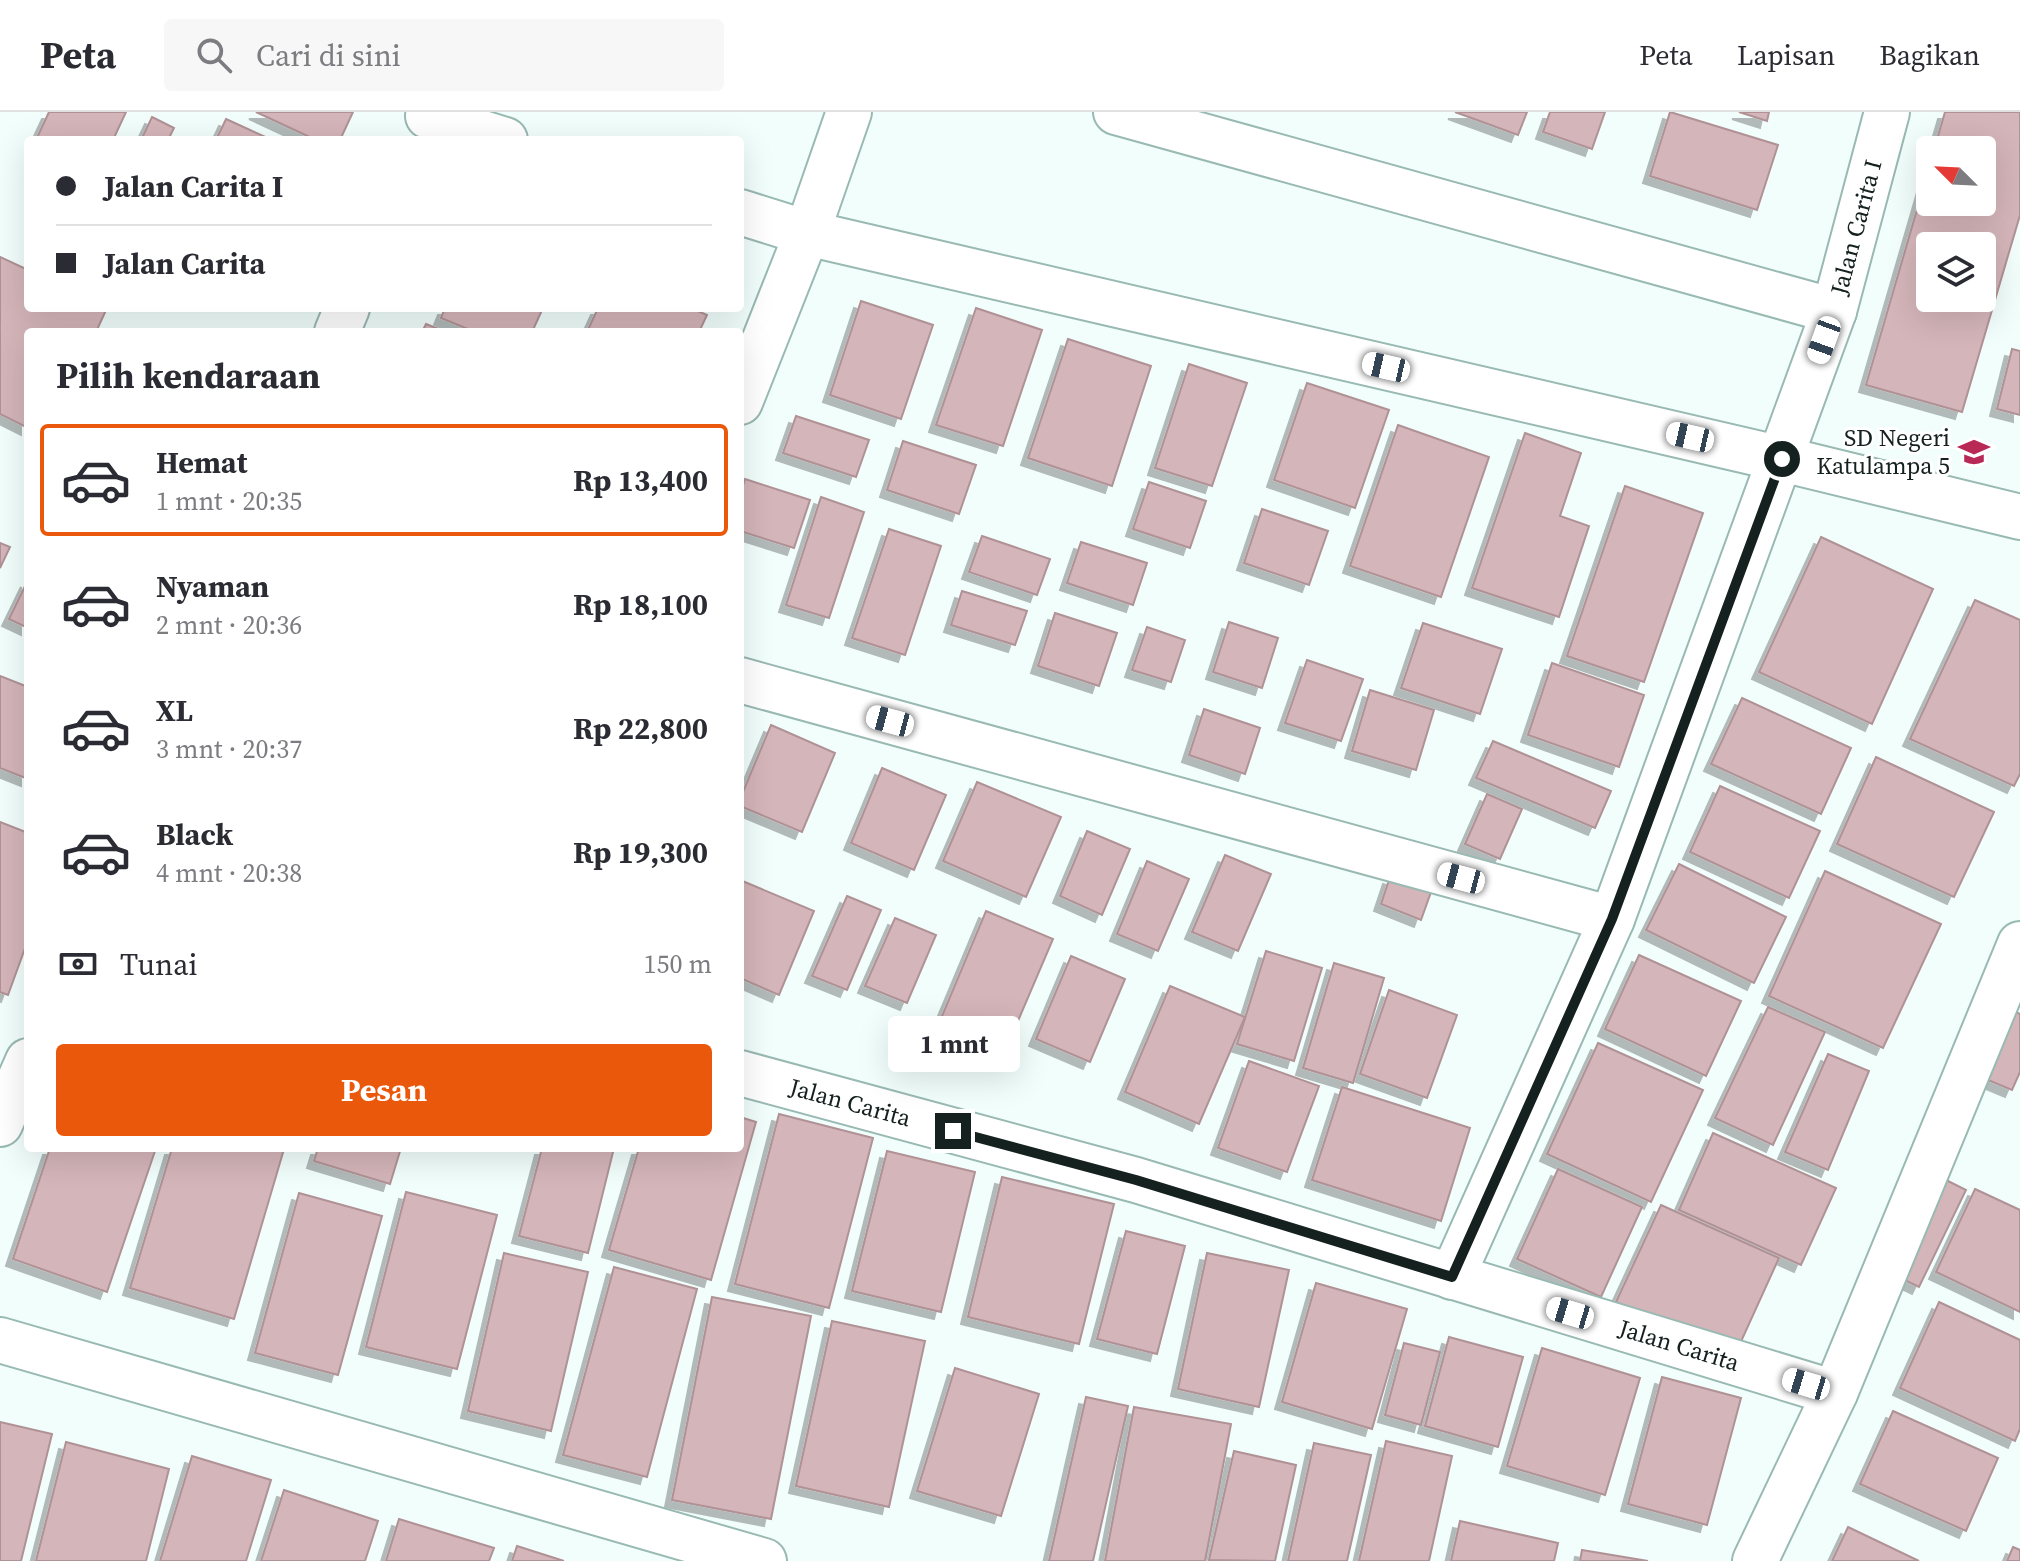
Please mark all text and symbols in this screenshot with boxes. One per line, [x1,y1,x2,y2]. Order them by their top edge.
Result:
search box [164,19,724,91]
text: Peta [40,29,116,81]
icon: search [192,33,236,77]
text: Cari di sini [256,35,401,76]
text: Peta [1639,36,1693,74]
text: Lapisan [1737,36,1835,74]
text: Bagikan [1879,36,1980,74]
north arrow [1916,136,1996,216]
map controls [1916,136,1996,312]
street label: Jalan Carita I [1822,156,1890,299]
text: Jalan Carita I [104,166,283,207]
button: layers [1916,232,1996,312]
text: Jalan Carita [104,243,265,284]
car [1805,313,1843,367]
car [1360,350,1412,384]
text: Pilih kendaraan [56,351,320,400]
car [1664,420,1716,454]
place label: SD Negeri Katulampa 5 [1816,421,1950,482]
school or university icon: SD Negeri Katulampa 5 [1957,435,1991,469]
route start [1764,441,1800,477]
text: Hemat [156,442,247,483]
icon: car [60,444,132,516]
text: Rp 13,400 [573,460,708,501]
text: 1 mnt · 20:35 [156,483,302,519]
text: Nyaman [156,566,269,607]
icon: car [60,568,132,640]
text: Rp 18,100 [573,584,708,625]
text: 2 mnt · 20:36 [156,607,302,643]
text: XL [156,690,193,731]
icon: car [60,692,132,764]
car [864,703,916,739]
text: Rp 22,800 [573,708,708,749]
text: 3 mnt · 20:37 [156,731,302,767]
text: Black [156,814,233,855]
icon: car [60,816,132,888]
text: Rp 19,300 [573,832,708,873]
text: 4 mnt · 20:38 [156,855,302,891]
car [1435,860,1487,896]
icon: cash [56,942,100,986]
text: Tunai [120,944,197,985]
text: 150 m [644,946,712,982]
callout: 1 mnt [887,1015,1019,1071]
text: 1 mnt [920,1026,988,1062]
button: Pesan [56,1044,712,1136]
street label: Jalan Carita [785,1070,915,1135]
route end [935,1113,971,1149]
car [1544,1295,1596,1331]
street label: Jalan Carita [1614,1311,1744,1379]
car [1780,1366,1832,1402]

